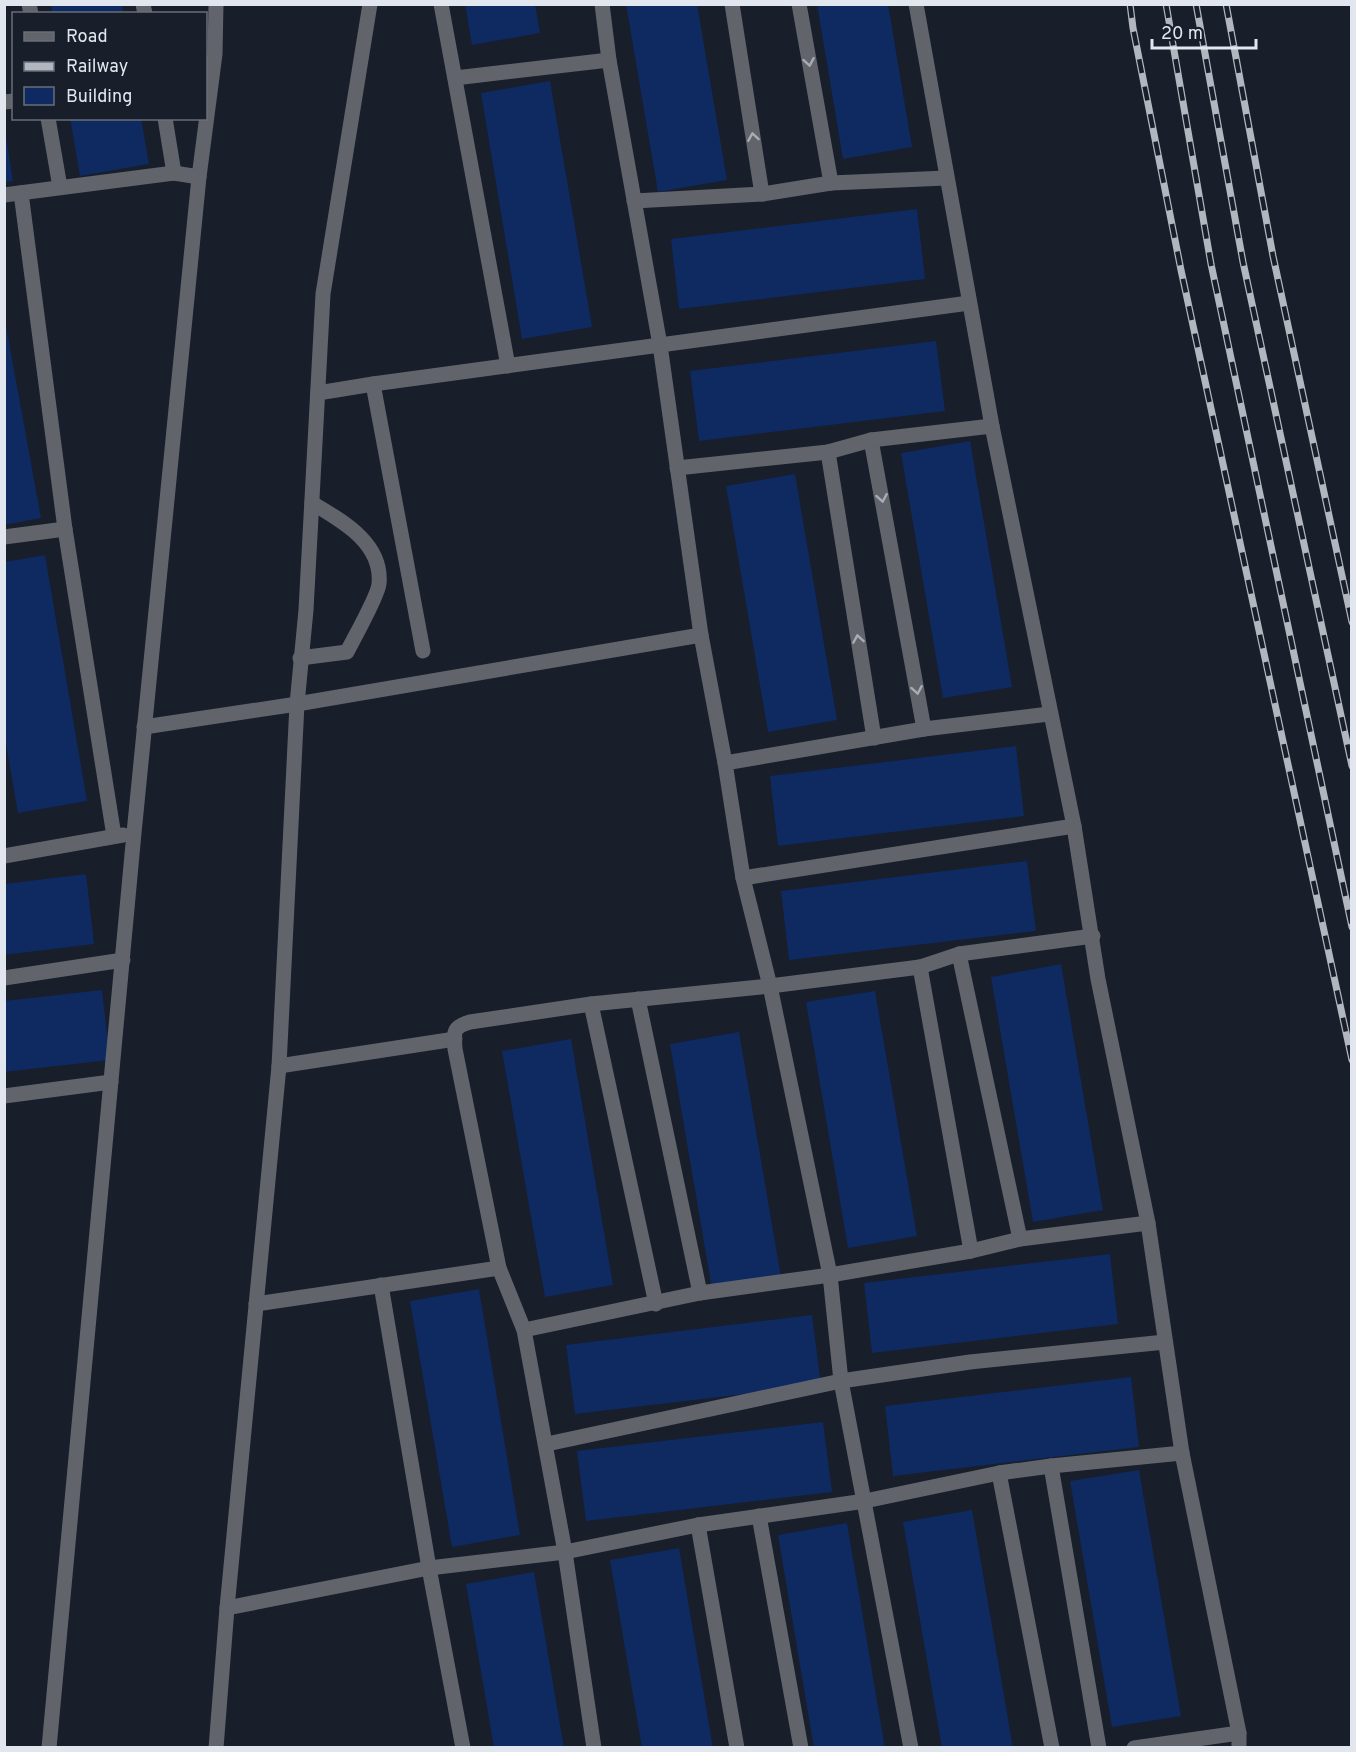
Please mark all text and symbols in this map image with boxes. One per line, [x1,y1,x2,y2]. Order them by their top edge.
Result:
legend [12,12,207,120]
scale bar [1152,12,1256,50]
text: 20 m [1161,23,1203,46]
text: Road [66,26,108,49]
text: Railway [66,56,128,79]
one-way arrow [802,57,815,67]
text: Building [66,86,132,109]
one-way arrow [747,132,759,141]
one-way arrow [875,493,888,503]
one-way arrow [852,634,865,644]
one-way arrow [910,684,923,694]

